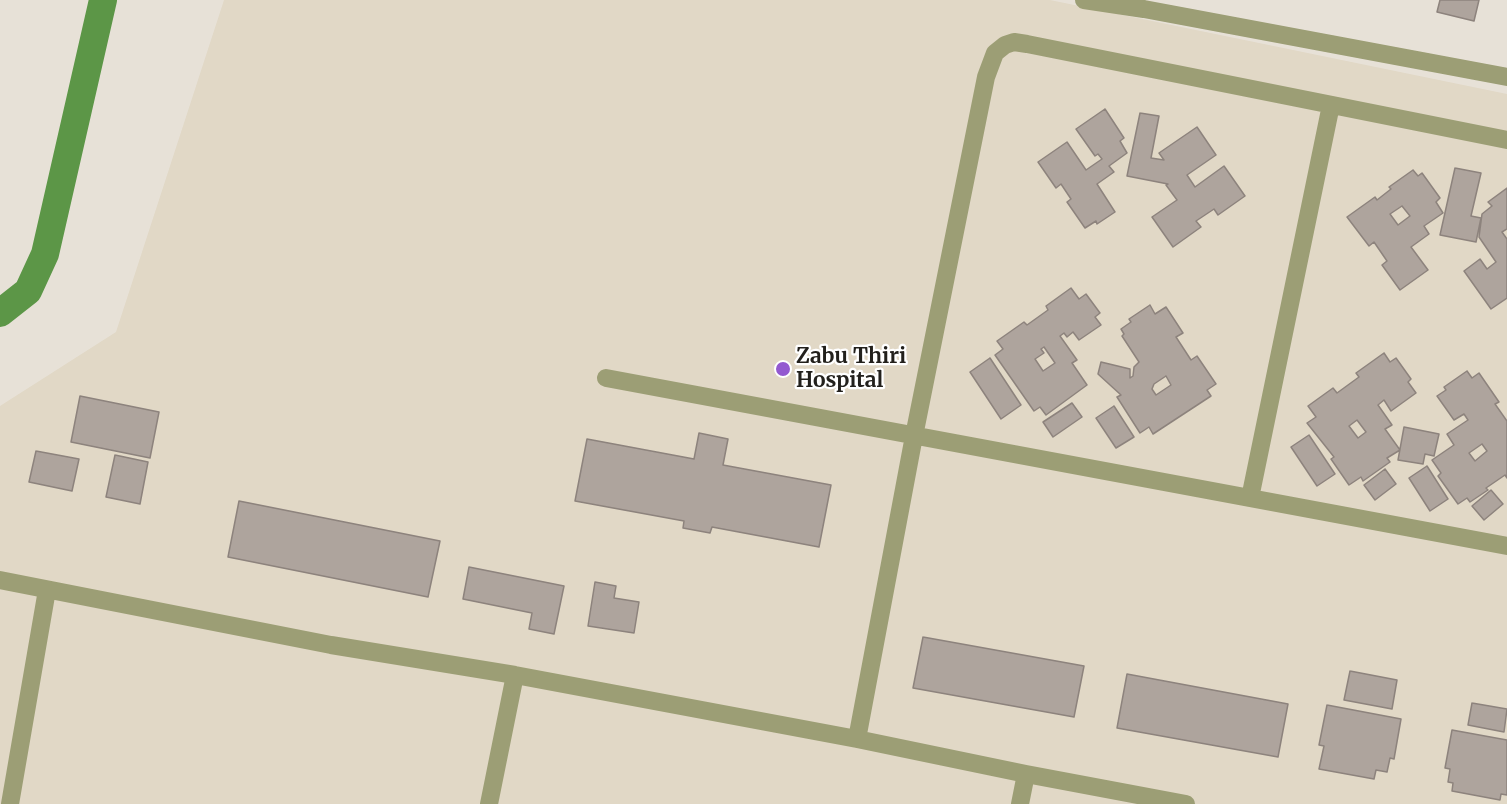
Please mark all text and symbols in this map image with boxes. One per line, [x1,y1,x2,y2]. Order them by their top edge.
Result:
place label: Zabu Thiri Hospital [796,344,906,394]
marker: Zabu Thiri Hospital [774,360,792,378]

